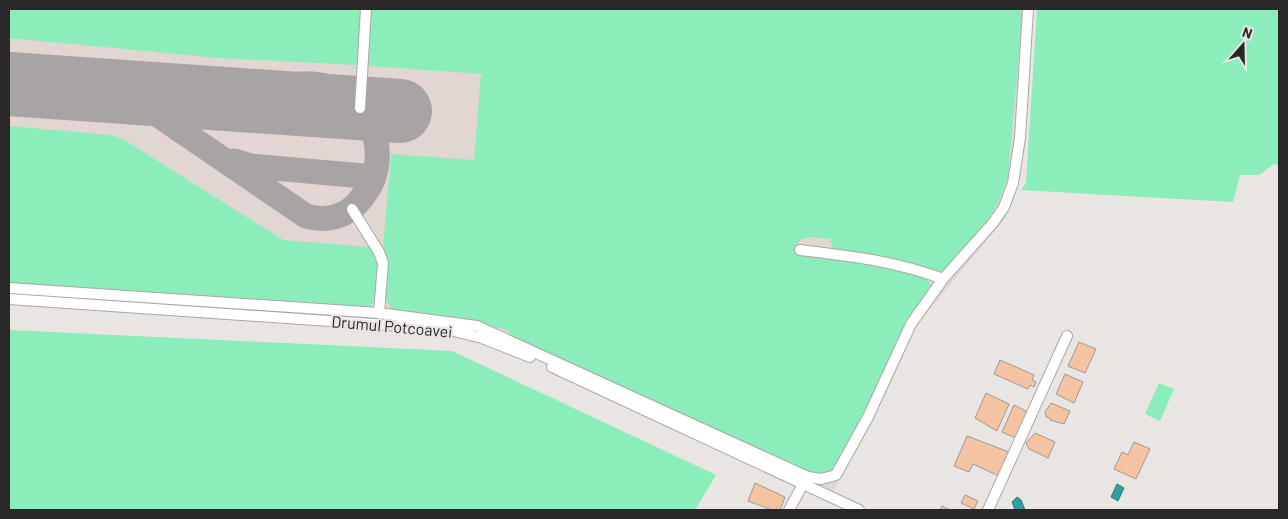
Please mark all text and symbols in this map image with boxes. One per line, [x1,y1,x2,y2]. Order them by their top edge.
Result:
north arrow [1218,20,1268,70]
text: N [1240,23,1255,42]
street label: Drumul Potcoavei [331,311,453,341]

